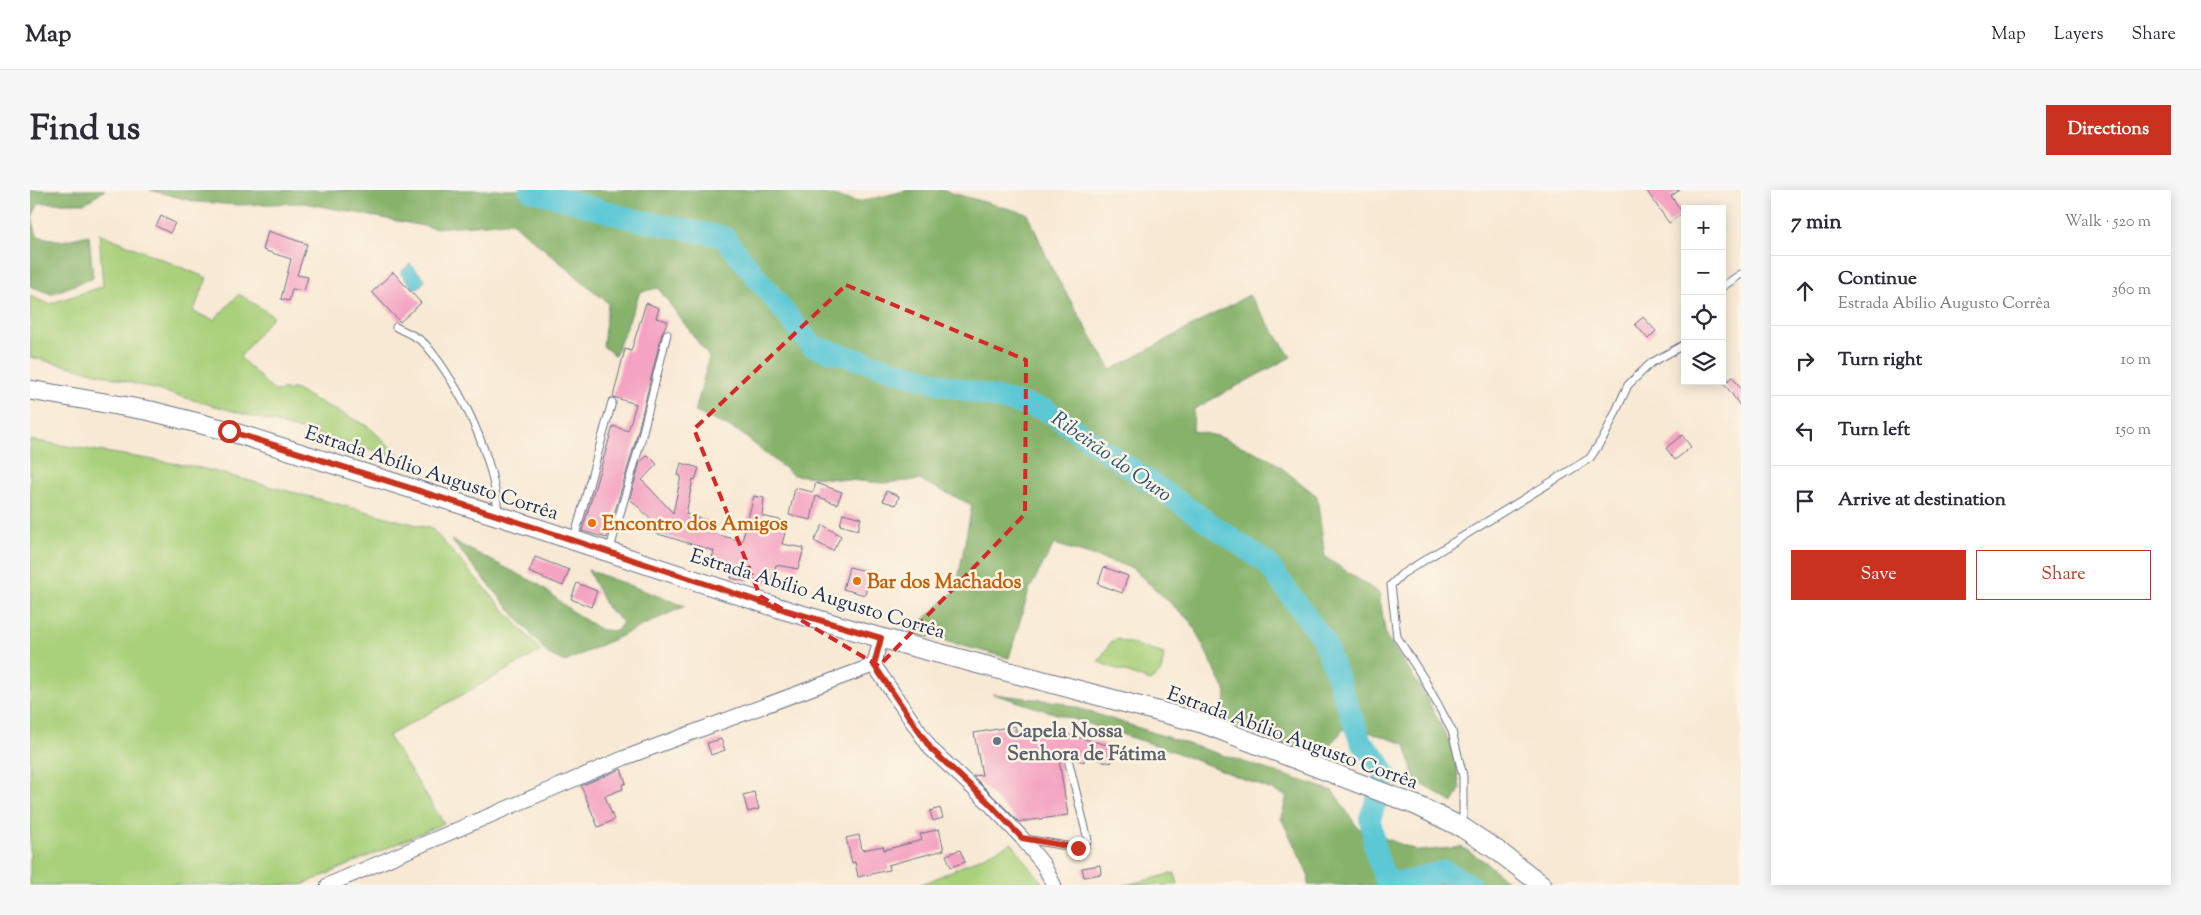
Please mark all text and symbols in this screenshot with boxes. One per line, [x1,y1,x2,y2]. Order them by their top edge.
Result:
text: Map [25,18,71,52]
text: Map [1991,22,2026,48]
text: Layers [2054,22,2104,48]
text: Share [2132,22,2176,48]
text: Find us [30,105,140,156]
button: Directions [2046,105,2171,155]
map controls [1681,205,1726,385]
button: + [1681,205,1726,250]
text: 7 min [1791,208,1842,238]
text: Walk · 520 m [2065,211,2151,234]
button: − [1681,250,1726,295]
text: Continue [1838,266,1917,293]
icon: ahead [1791,277,1819,305]
text: 360 m [2112,279,2151,302]
text: Estrada Abílio Augusto Corrêa [1838,293,2050,316]
button: locate [1681,295,1726,340]
button: layers [1681,340,1726,385]
icon: right [1791,347,1819,375]
text: Turn right [1838,347,1922,374]
text: 10 m [2121,349,2151,372]
water label: Ribeirão do Ouro [1045,405,1177,510]
icon: left [1791,417,1819,445]
text: Turn left [1838,417,1910,444]
text: 150 m [2115,419,2151,442]
route start [218,420,241,443]
street label: Estrada Abílio Augusto Corrêa [301,420,562,529]
icon: arrive [1791,487,1819,515]
text: Arrive at destination [1838,487,2006,514]
place label: Encontro dos Amigos [602,511,788,540]
marker: Encontro dos Amigos [586,517,598,529]
street label: Estrada Abílio Augusto Corrêa [686,543,948,648]
button: Save [1791,550,1966,600]
button: Share [1976,550,2151,600]
place label: Bar dos Machados [867,569,1021,598]
marker: Bar dos Machados [851,575,863,587]
street label: Estrada Abílio Augusto Corrêa [1163,680,1422,798]
place label: Capela Nossa Senhora de Fátima [1007,718,1167,770]
marker: Capela Nossa Senhora de Fátima [991,735,1003,747]
route end [1067,837,1090,860]

